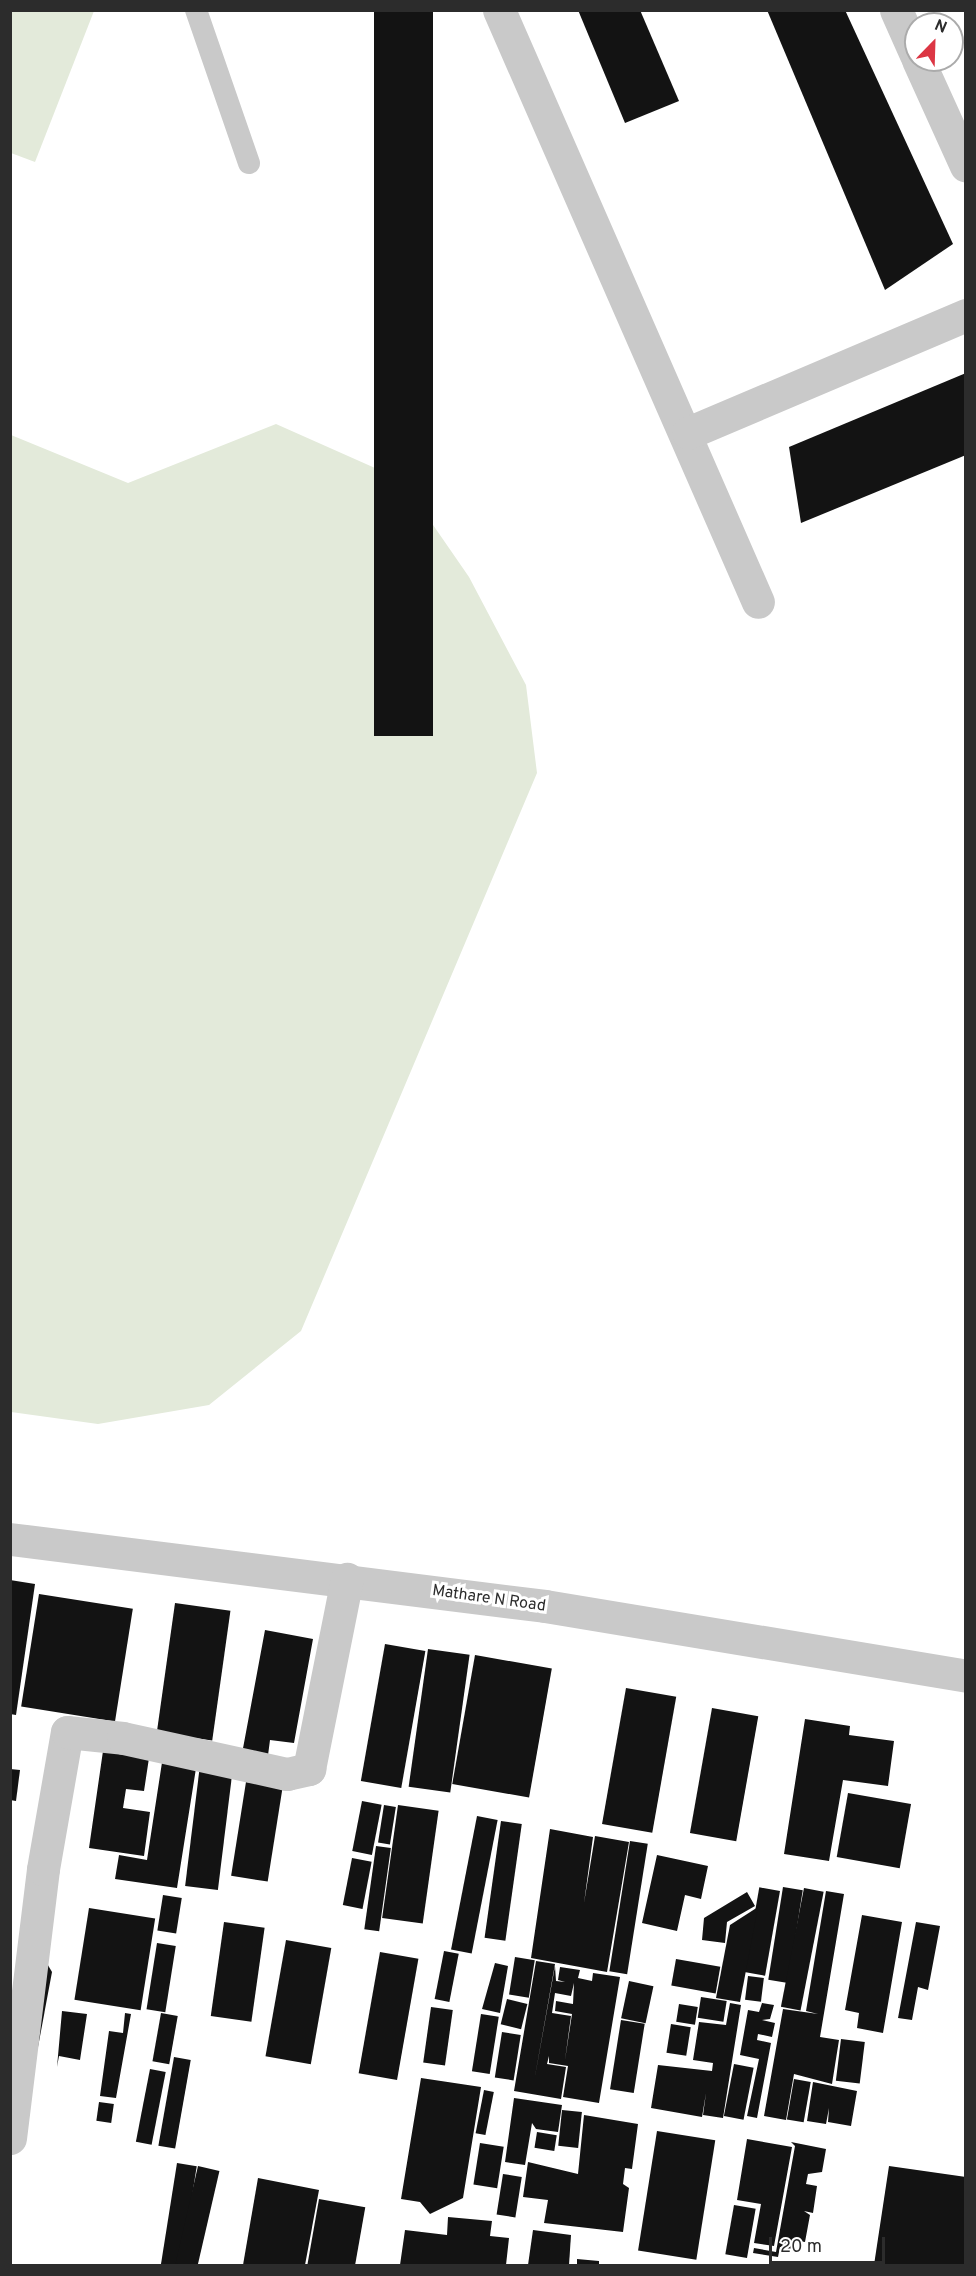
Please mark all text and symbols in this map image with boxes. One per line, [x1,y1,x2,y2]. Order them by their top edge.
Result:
north arrow [904,12,964,72]
text: N [931,16,949,39]
street label: Mathare N Road [431,1582,547,1616]
scale bar [772,2225,888,2263]
text: 20 m [780,2236,822,2259]

